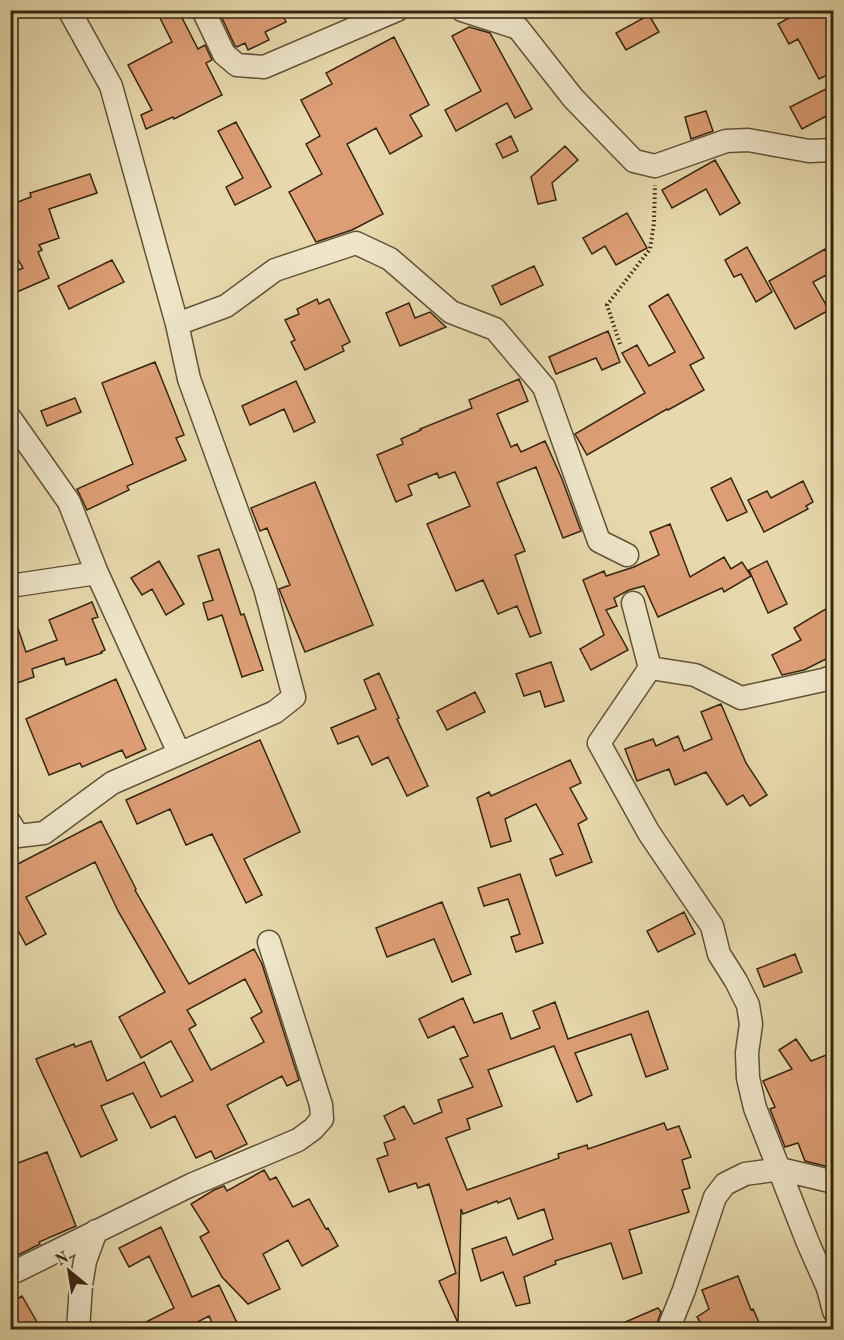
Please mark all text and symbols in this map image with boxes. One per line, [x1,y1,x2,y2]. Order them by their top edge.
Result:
north arrow [39,1241,99,1301]
text: N [53,1249,72,1270]

